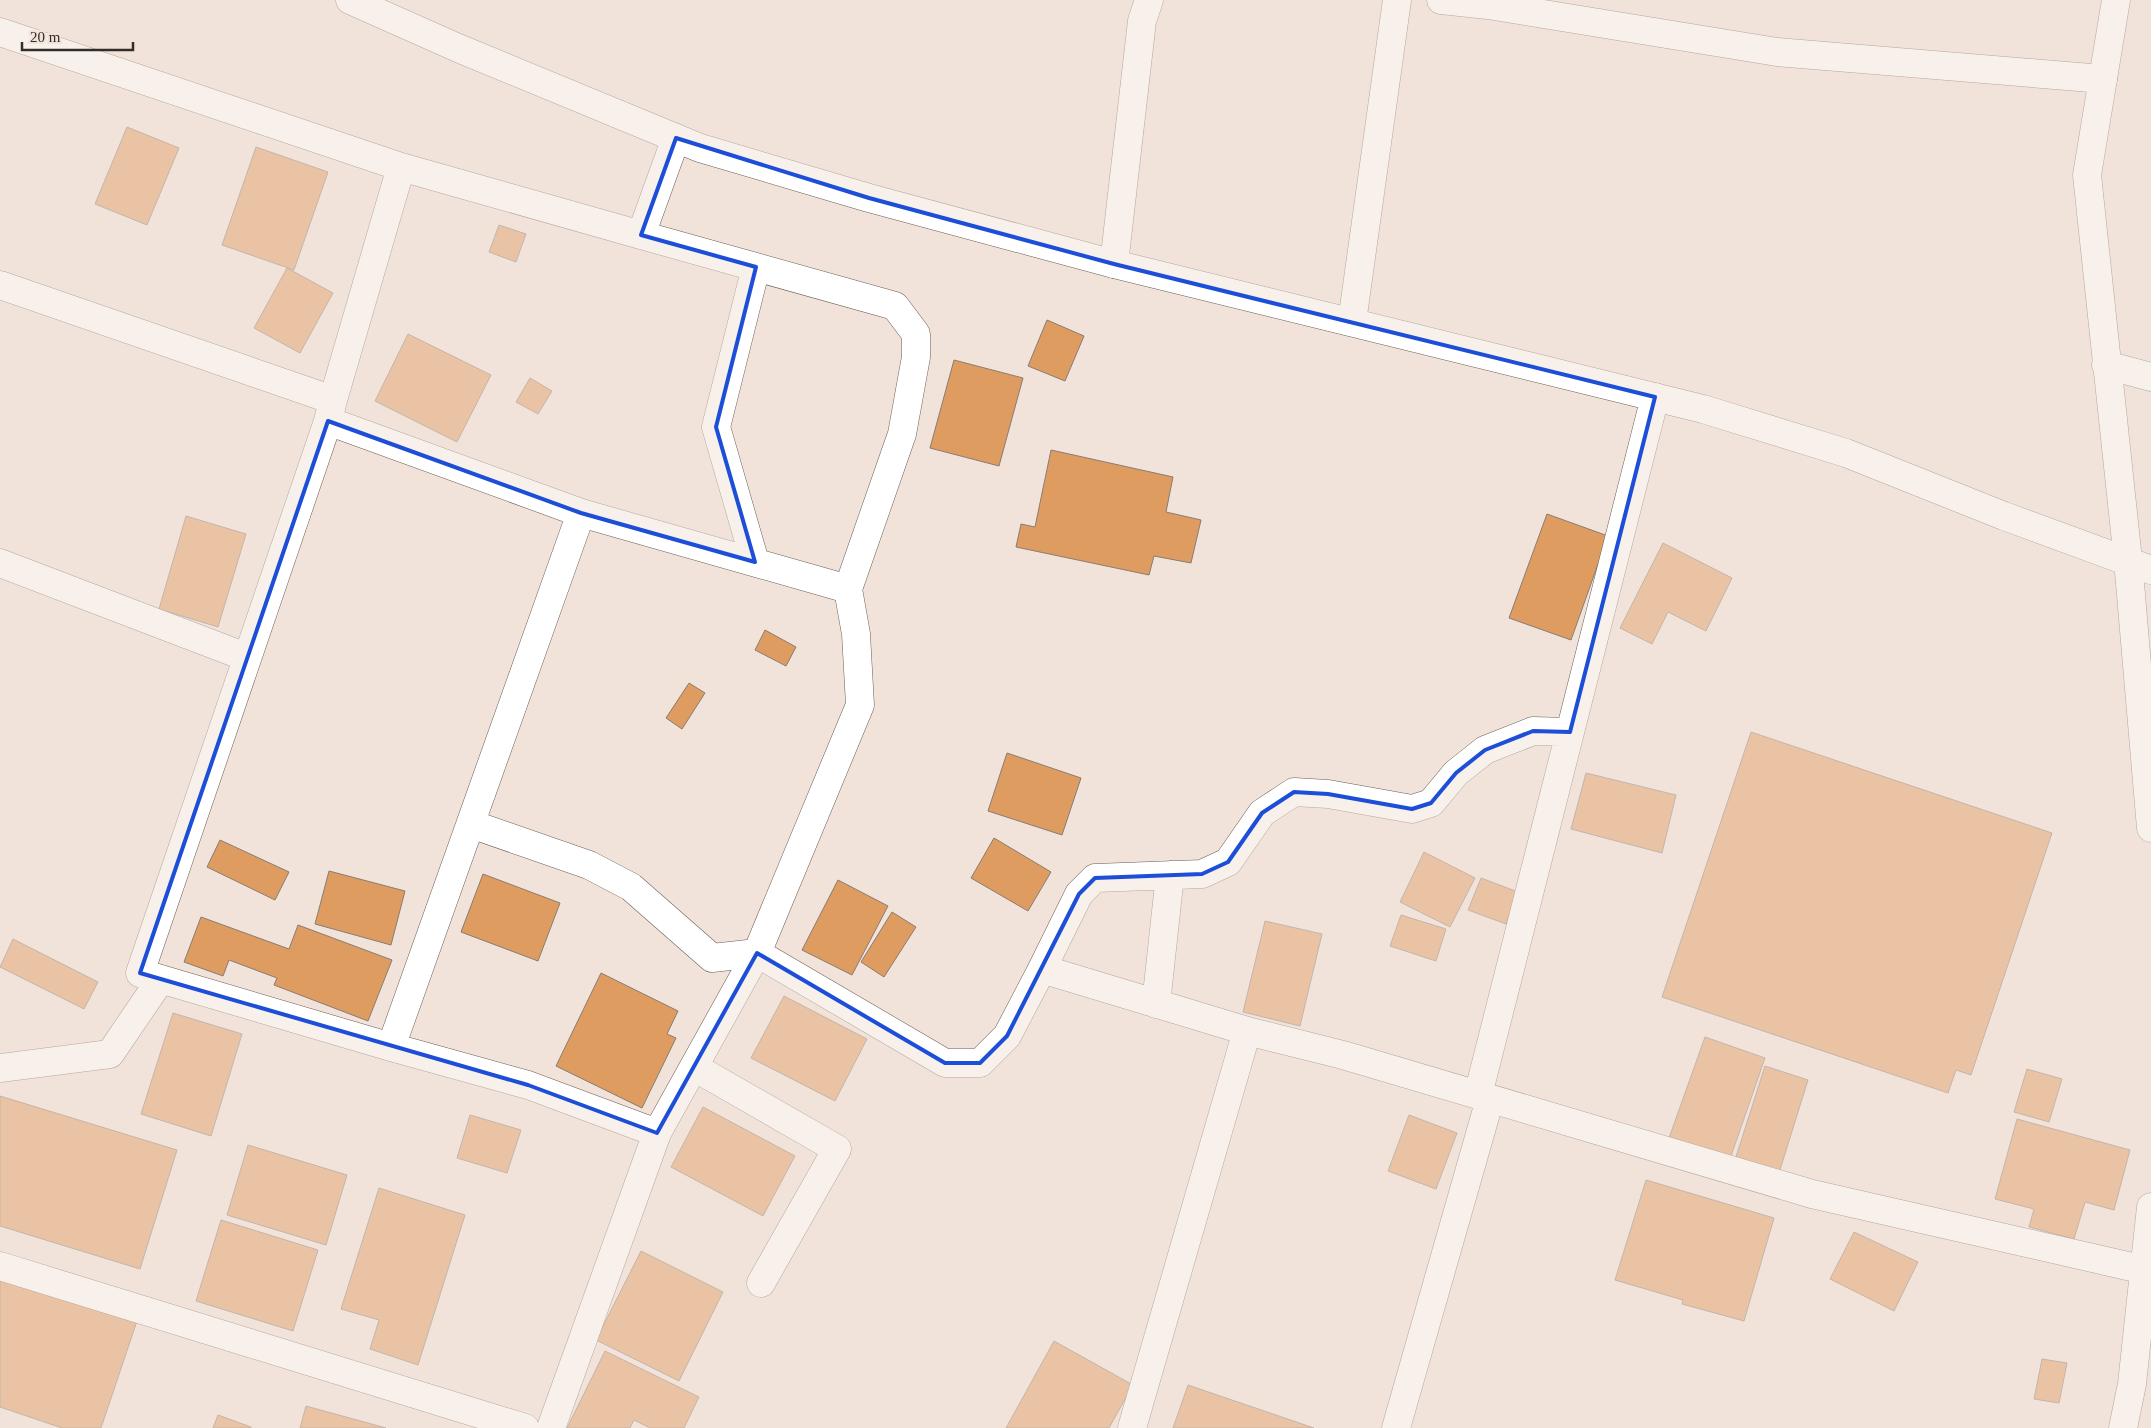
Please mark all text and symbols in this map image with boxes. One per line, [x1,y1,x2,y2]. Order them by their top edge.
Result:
scale bar [22,20,134,52]
text: 20 m [30,29,61,45]

